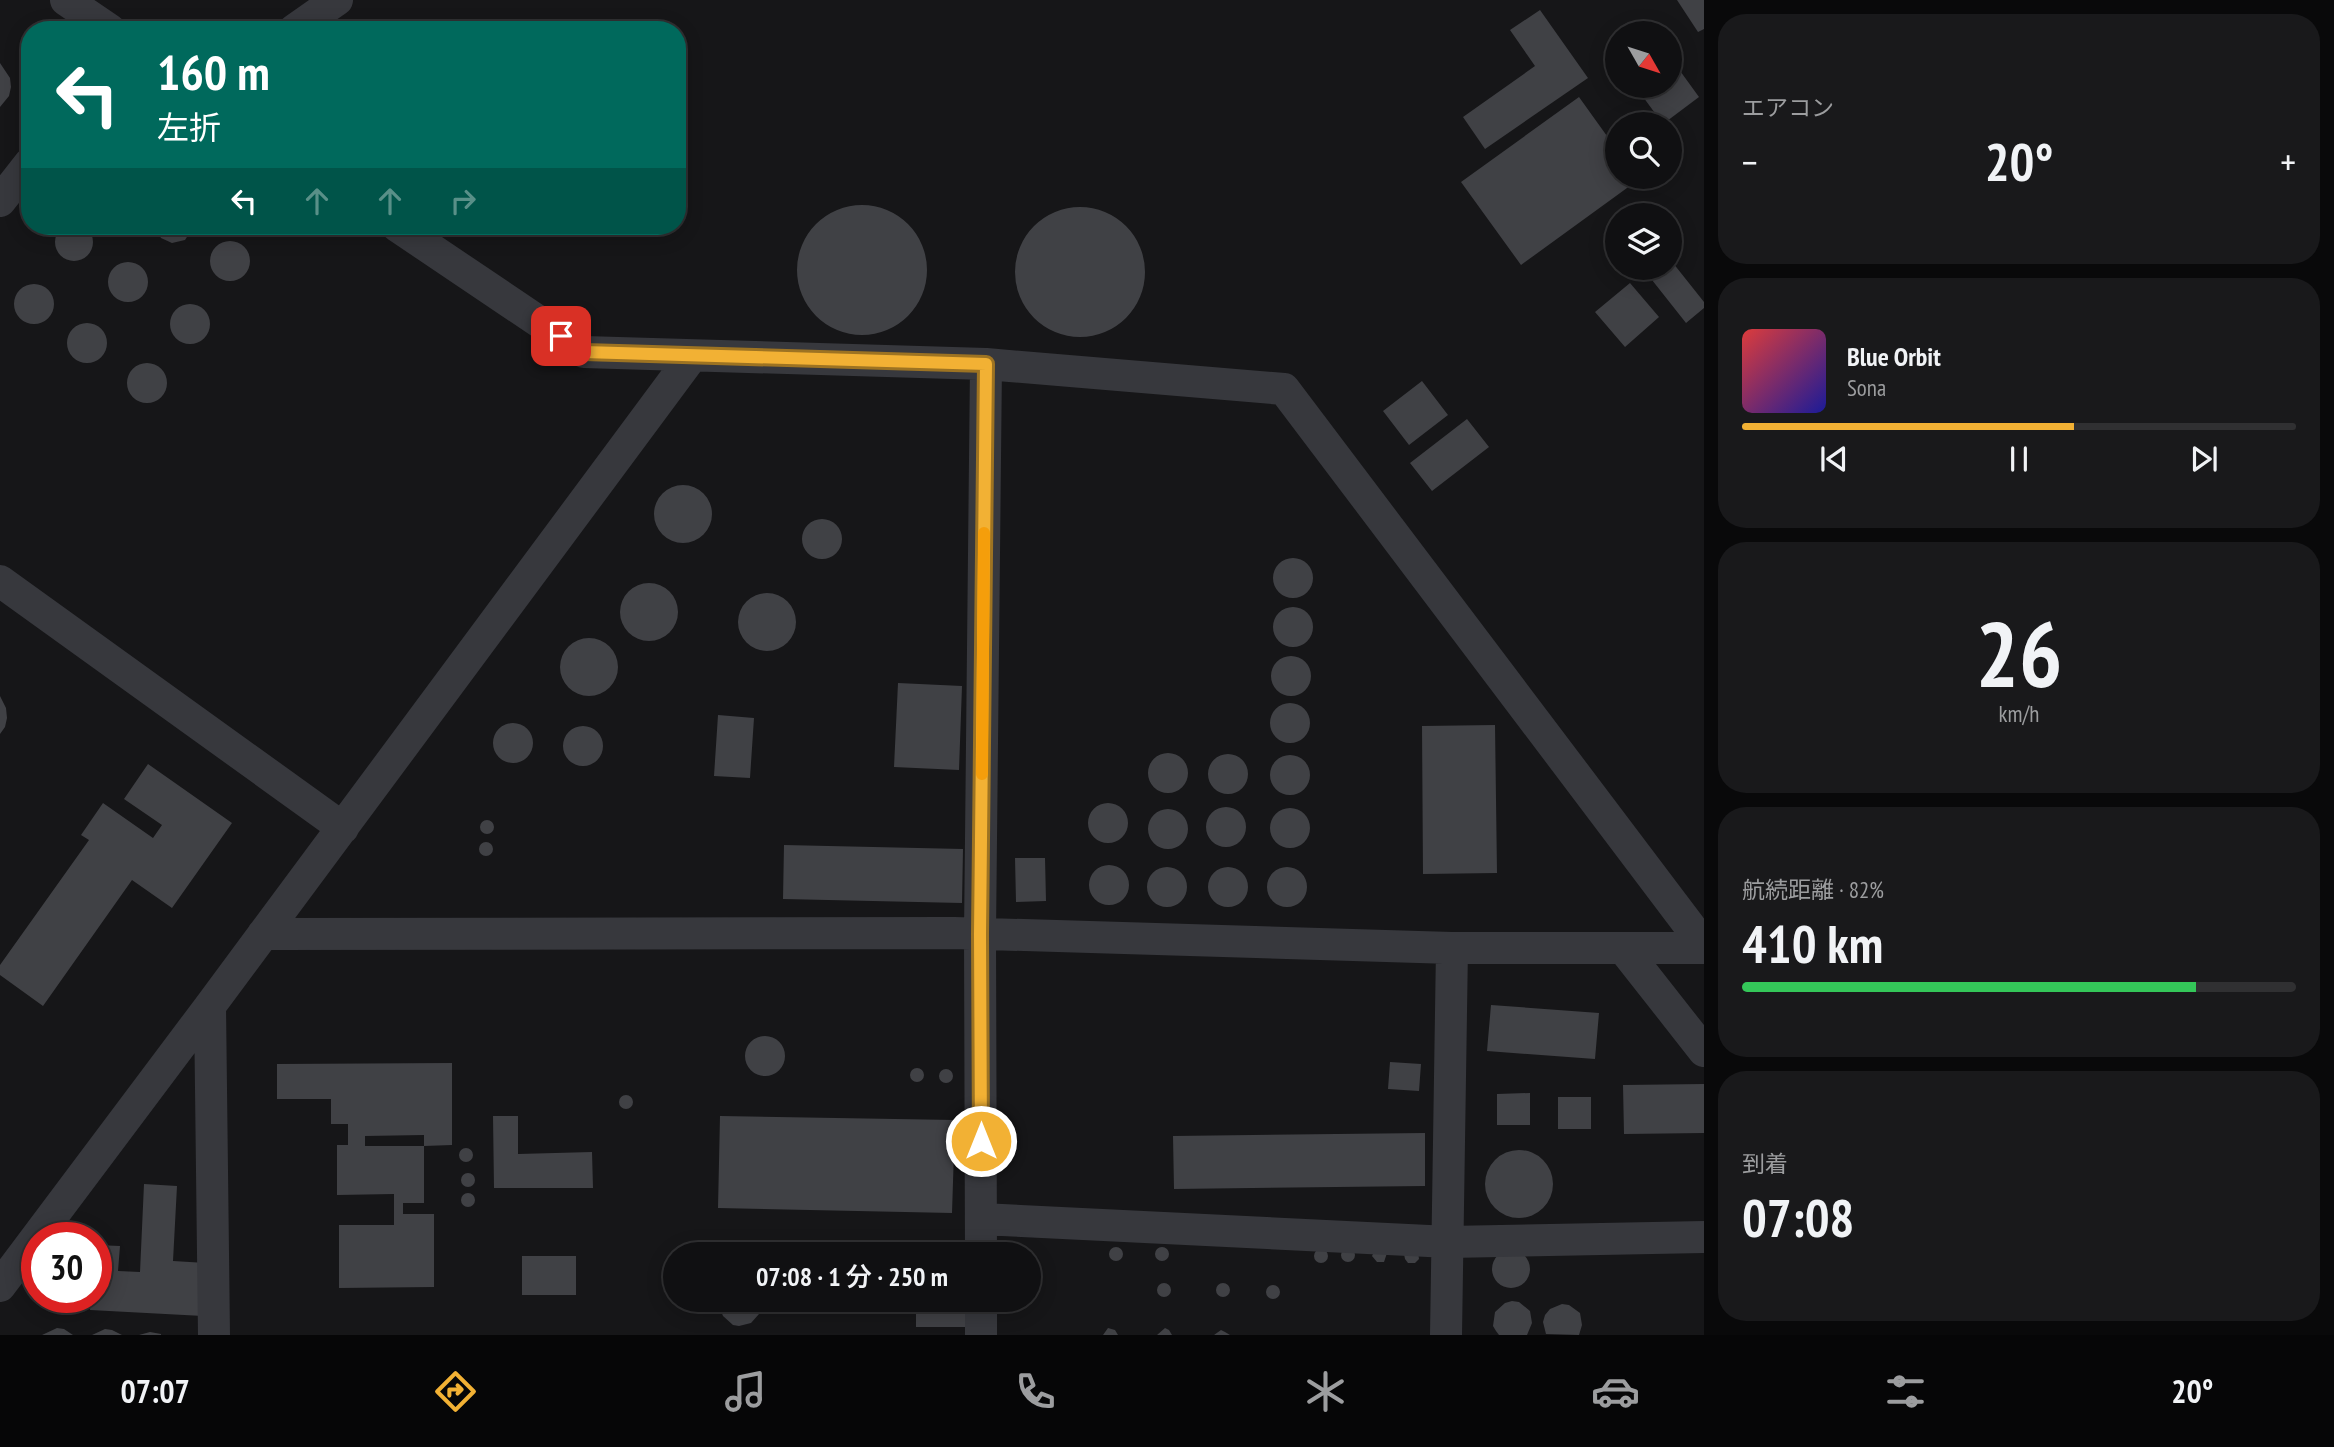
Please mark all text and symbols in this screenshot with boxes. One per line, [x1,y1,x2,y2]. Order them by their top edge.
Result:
north arrow [1605,21,1682,98]
map controls [1605,21,1682,280]
text: 160 m [157,40,270,104]
icon: left [42,49,133,140]
text: エアコン [1742,93,1834,122]
text: 左折 [157,106,221,148]
button: search [1605,112,1682,189]
text: 20° [1985,128,2053,195]
text: − [1742,137,1758,186]
text: + [2280,137,2296,186]
icon: left [225,182,263,220]
icon: ahead [298,182,336,220]
icon: ahead [371,182,409,220]
icon: right [444,182,482,220]
button: layers [1605,203,1682,280]
pin [531,306,591,366]
icon: arrive [542,317,580,355]
text: Blue Orbit [1847,340,1941,373]
text: Sona [1847,373,1886,402]
icon: previous [1815,440,1853,478]
icon: pause [2000,440,2038,478]
icon: next [2185,440,2223,478]
text: 26 [1976,594,2063,712]
text: km/h [1999,699,2039,728]
text: 航続距離 · 82% [1742,875,1884,904]
text: 410 km [1742,910,1883,977]
position arrow [944,1104,1018,1178]
text: 到着 [1742,1149,1788,1178]
text: 07:08 [1742,1184,1854,1251]
speed limit sign: 30 [21,1222,112,1313]
text: 07:08 · 1 分 · 250 m [756,1260,948,1293]
icon: directions [431,1367,480,1416]
icon: music [721,1367,770,1416]
icon: phone [1011,1367,1060,1416]
icon: climate [1301,1367,1350,1416]
icon: car [1591,1367,1640,1416]
icon: filters [1881,1367,1930,1416]
text: 07:07 [121,1370,190,1412]
text: 20° [2171,1370,2213,1412]

